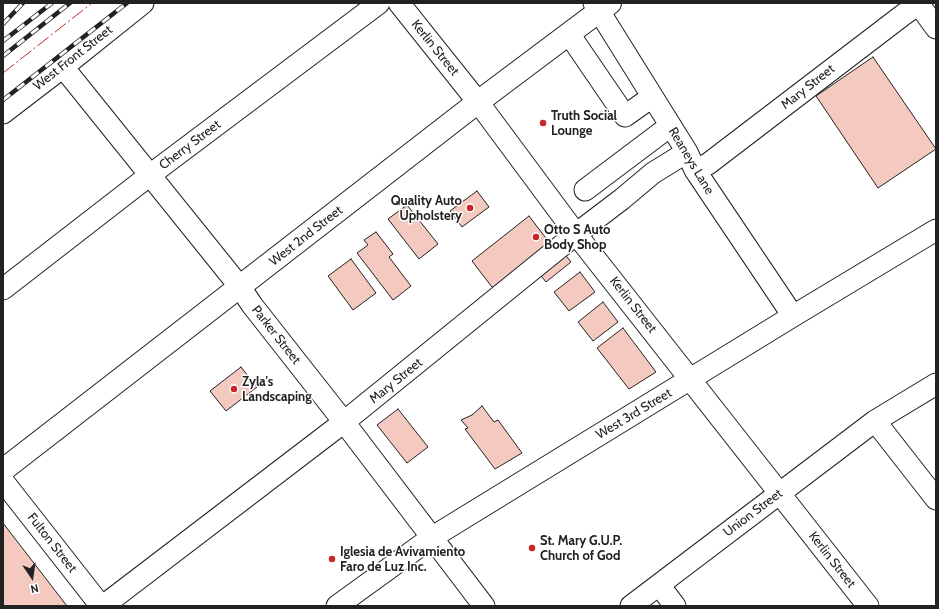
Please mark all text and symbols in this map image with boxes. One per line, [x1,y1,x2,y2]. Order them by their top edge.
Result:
street label: Kerlin Street [408,17,462,79]
street label: West Front Street [30,22,116,94]
street label: Mary Street [778,61,838,113]
place label: Truth Social Lounge [551,108,617,139]
street label: Cherry Street [156,117,224,173]
marker: Truth Social Lounge [538,118,548,128]
street label: Reaneys Lane [665,124,717,198]
place label: Quality Auto Upholstery [391,193,462,224]
street label: West 2nd Street [266,203,346,269]
marker: Quality Auto Upholstery [465,203,475,213]
place label: Otto S Auto Body Shop [544,222,611,253]
marker: Otto S Auto Body Shop [531,232,541,242]
street label: Kerlin Street [606,274,660,336]
street label: Parker Street [248,303,304,367]
street label: Mary Street [366,355,426,407]
place label: Zyla's Landscaping [242,374,312,405]
marker: Zyla's Landscaping [229,384,239,394]
street label: West 3rd Street [593,385,675,443]
street label: Union Street [720,486,786,540]
street label: Fulton Street [24,510,80,576]
street label: Kerlin Street [805,529,859,591]
place label: St. Mary G.U.P. Church of God [540,533,622,564]
marker: St. Mary G.U.P. Church of God [527,543,537,553]
place label: Iglesia de Avivamiento Faro de Luz Inc. [340,544,465,575]
marker: Iglesia de Avivamiento Faro de Luz Inc. [327,554,337,564]
north arrow [12,557,52,597]
text: N [29,581,40,596]

